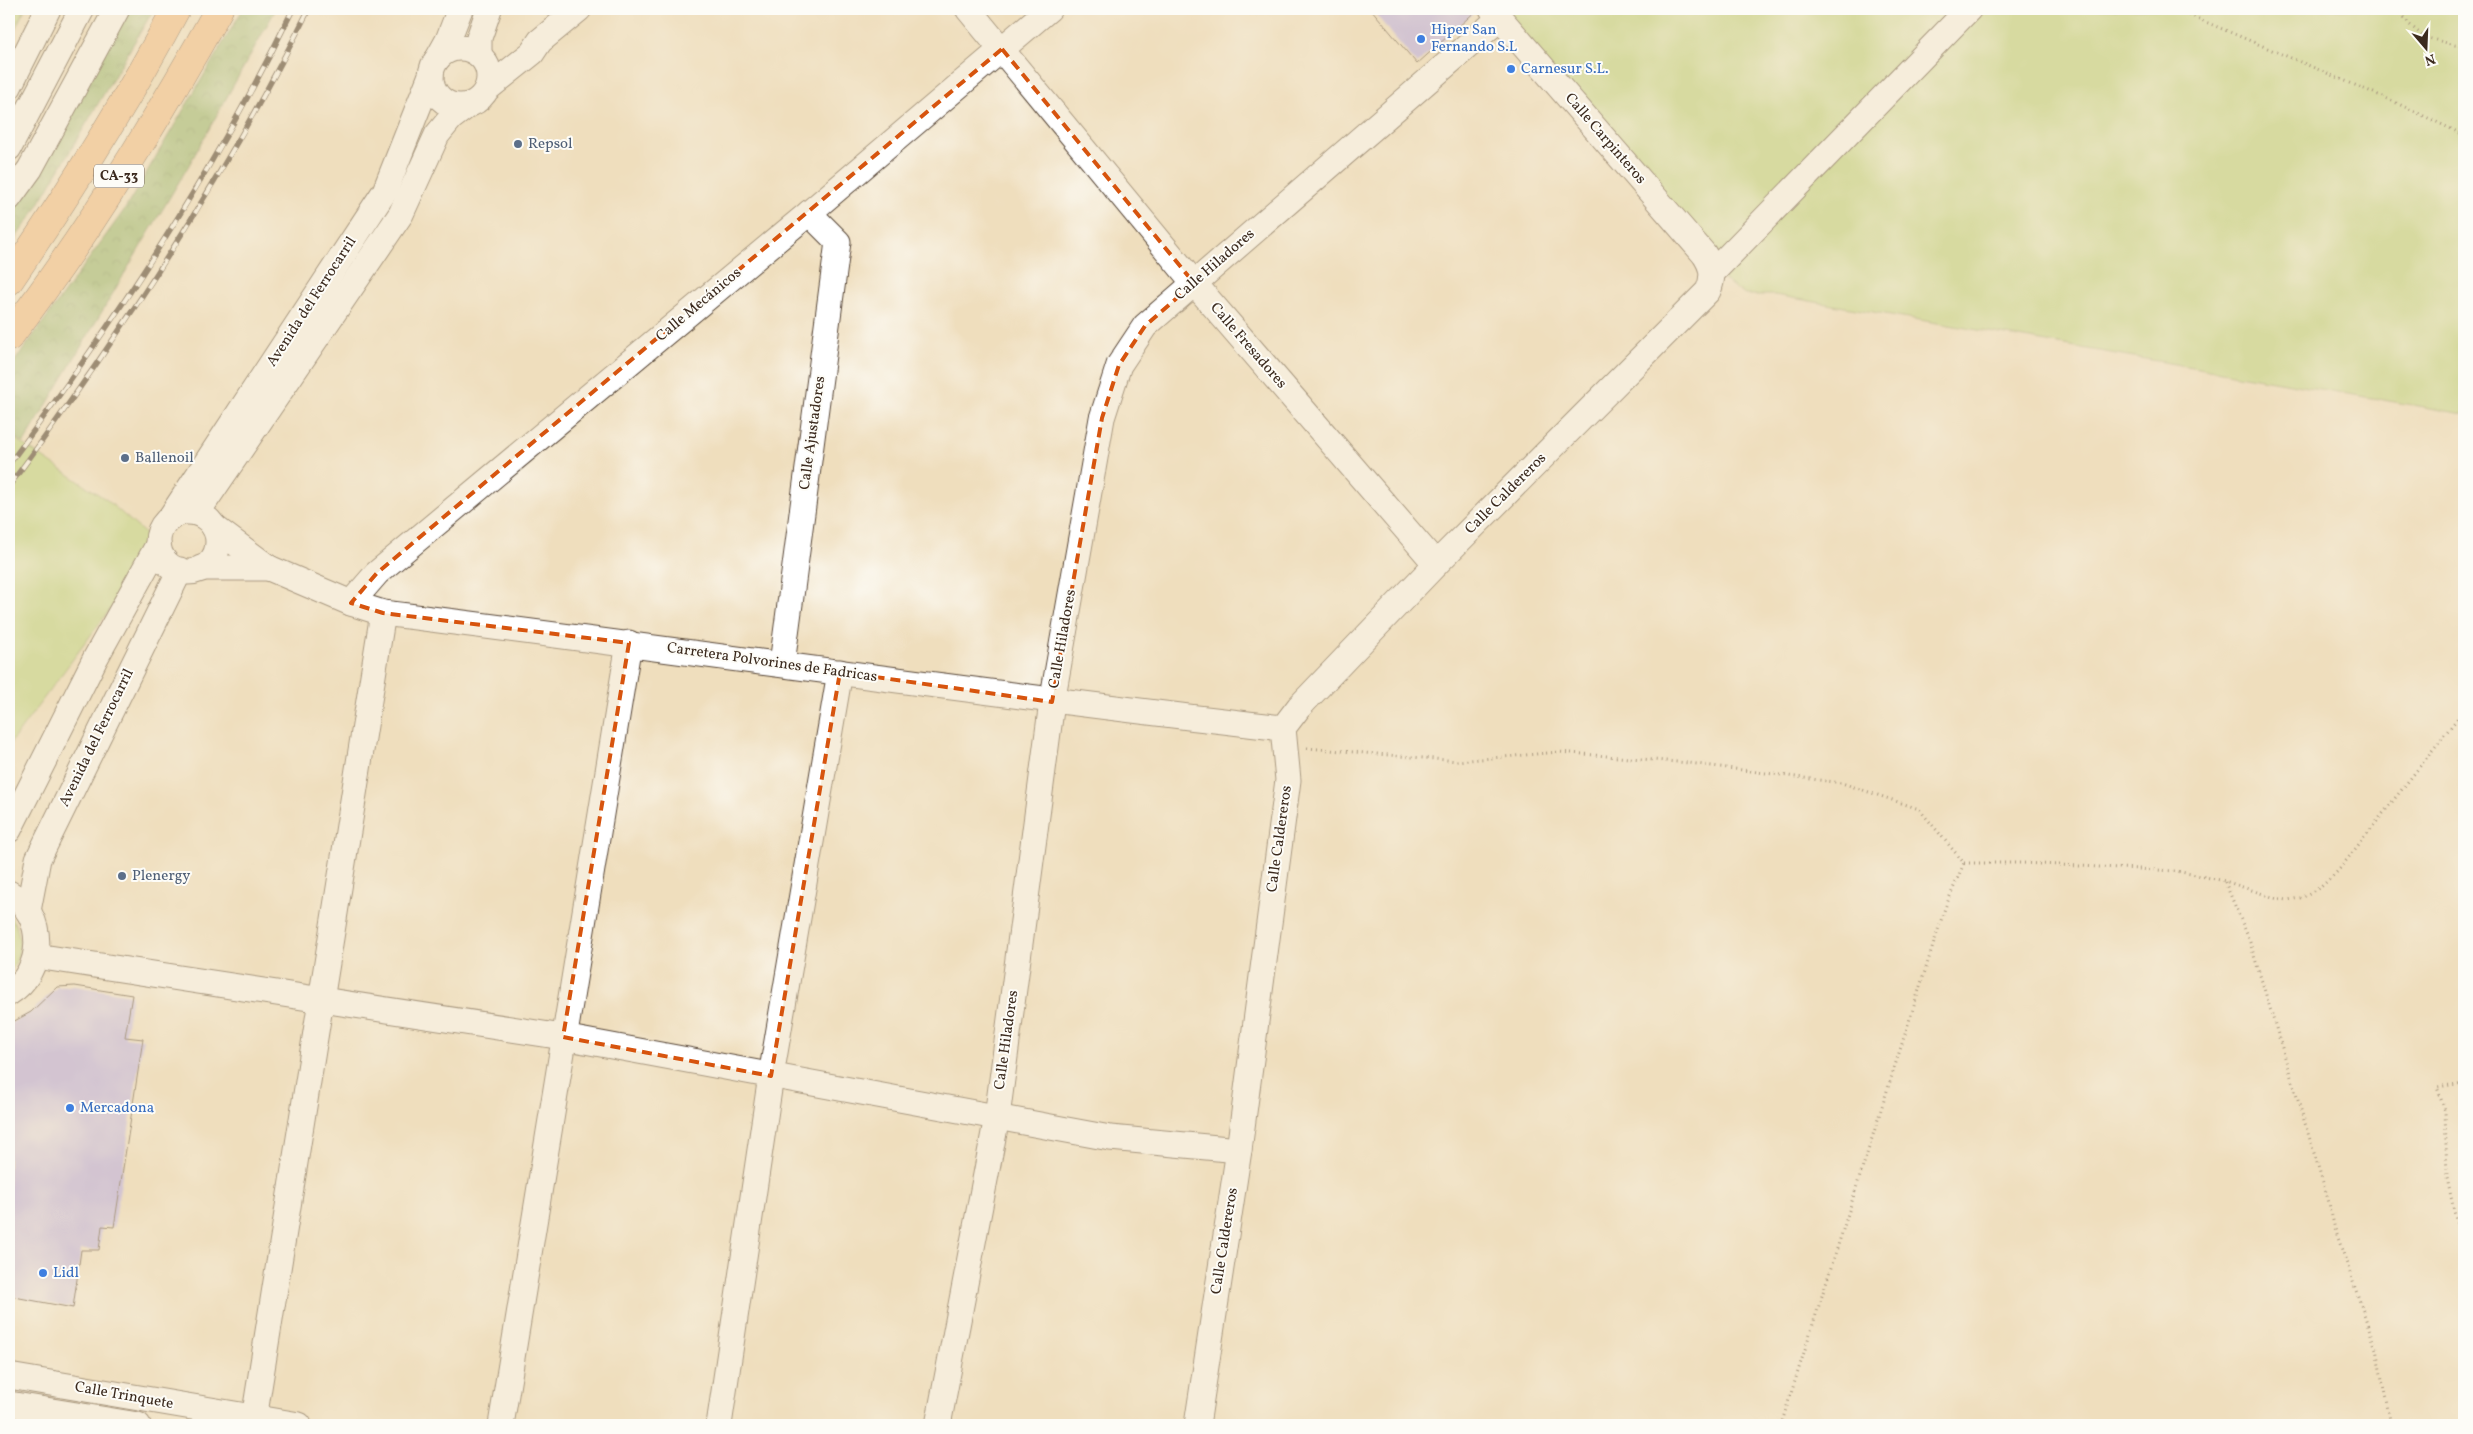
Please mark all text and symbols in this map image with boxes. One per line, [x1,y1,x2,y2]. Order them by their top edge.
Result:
place label: Hiper San Fernando S.L [1431,20,1518,58]
north arrow [2400,22,2450,72]
marker: Hiper San Fernando S.L [1415,33,1427,45]
text: N [2422,48,2438,70]
place label: Carnesur S.L. [1521,59,1609,80]
marker: Carnesur S.L. [1505,63,1517,75]
street label: Calle Carpinteros [1559,89,1651,189]
place label: Repsol [528,134,572,155]
marker: Repsol [512,138,524,150]
road number: CA-33 [94,165,144,188]
street label: Calle Hiladores [1170,224,1260,306]
street label: Avenida del Ferrocarril [262,233,362,371]
street label: Calle Mecánicos [652,263,746,347]
street label: Calle Fresadores [1205,298,1291,394]
street label: Calle Ajustadores [795,375,831,491]
place label: Ballenoil [135,448,194,469]
street label: Calle Caldereros [1460,448,1552,540]
marker: Ballenoil [119,452,131,464]
street label: Calle Hiladores [1044,588,1082,690]
street label: Carretera Polvorines de Fadricas [665,638,879,688]
street label: Avenida del Ferrocarril [54,666,140,810]
street label: Calle Caldereros [1262,784,1298,894]
place label: Plenergy [132,866,190,887]
marker: Plenergy [116,870,128,882]
street label: Calle Hiladores [990,989,1024,1091]
place label: Mercadona [80,1098,154,1119]
marker: Mercadona [64,1102,76,1114]
street label: Calle Caldereros [1206,1186,1244,1296]
place label: Lidl [53,1263,79,1284]
marker: Lidl [37,1267,49,1279]
street label: Calle Trinquete [73,1377,175,1415]

